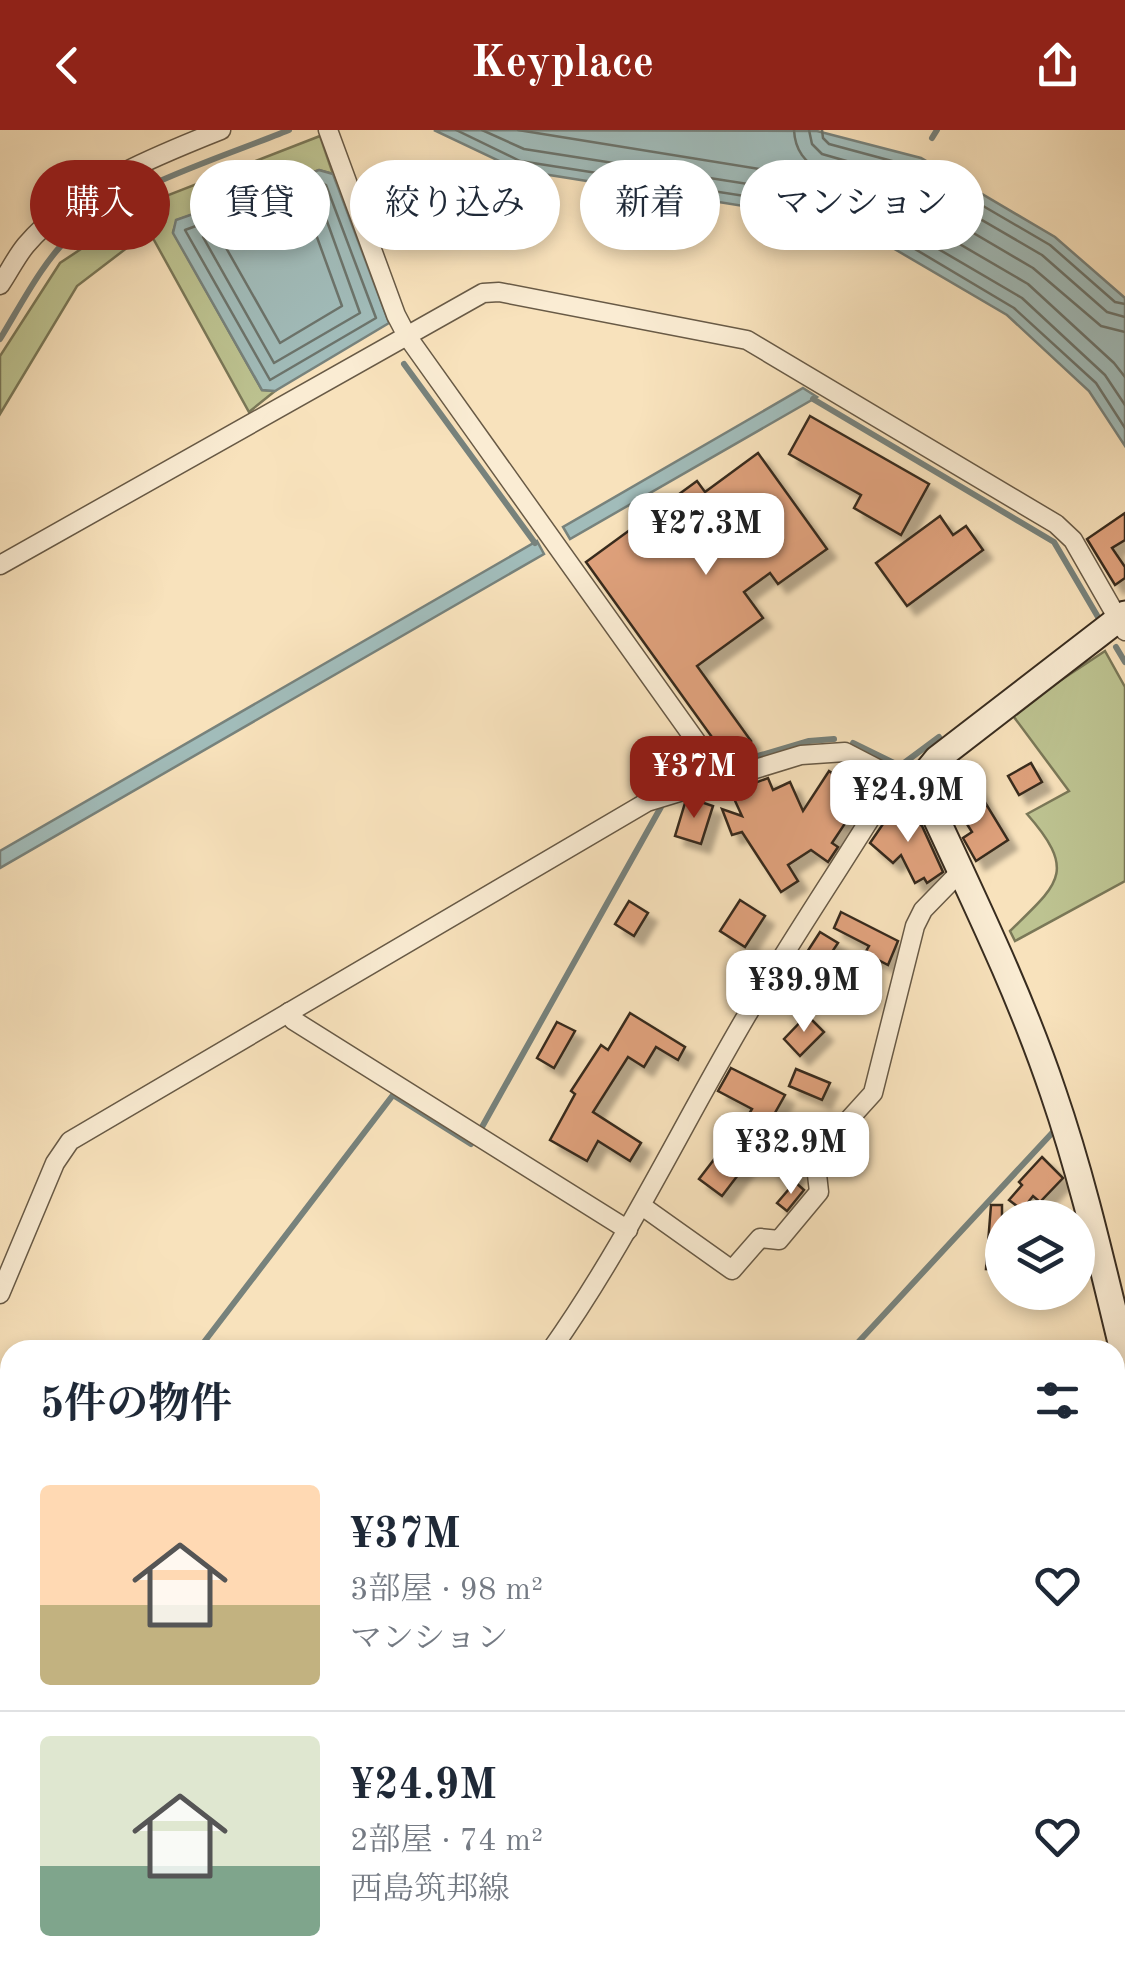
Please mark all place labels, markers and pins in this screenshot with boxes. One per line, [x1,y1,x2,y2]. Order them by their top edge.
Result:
pin: ¥27.3M [625,493,787,578]
pin: ¥37M [635,736,753,821]
pin: ¥24.9M [827,760,989,845]
pin: ¥39.9M [723,950,885,1035]
pin: ¥32.9M [710,1112,872,1197]

